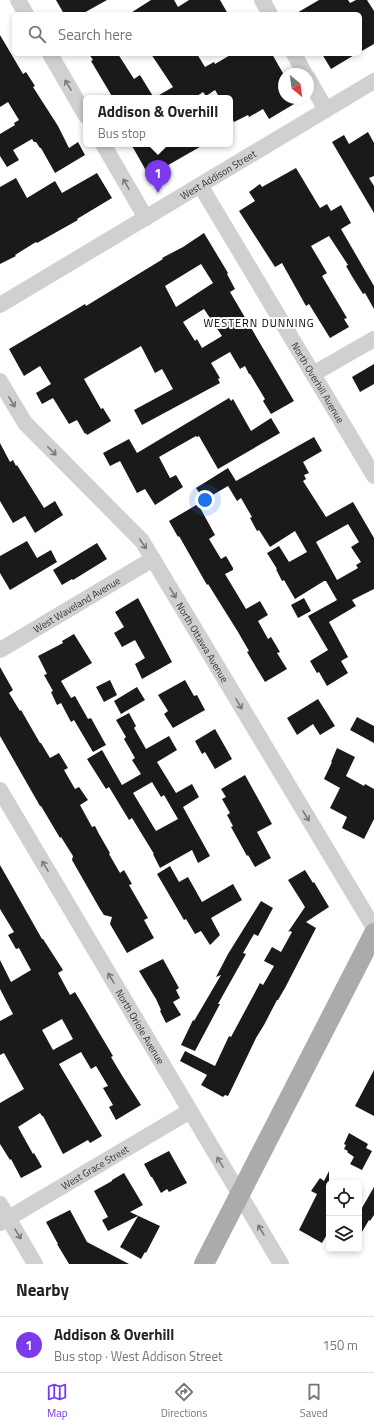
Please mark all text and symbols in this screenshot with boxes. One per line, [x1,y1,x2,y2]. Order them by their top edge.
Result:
search box [12,12,362,56]
icon: search [26,23,48,45]
text: Search here [58,23,132,46]
north arrow [278,68,314,104]
one-way arrow [63,79,71,91]
popup [83,95,233,147]
text: Addison & Overhill [98,100,218,123]
text: Bus stop [98,123,146,143]
street label: West Addison Street [177,146,259,203]
pin: 1 [145,160,171,193]
one-way arrow [122,179,130,190]
district label: WESTERN DUNNING [203,315,315,331]
street label: North Overhill Avenue [288,339,348,426]
one-way arrow [9,396,17,408]
one-way arrow [48,446,57,456]
your location [195,490,215,510]
one-way arrow [139,538,147,549]
street label: West Waveland Avenue [30,573,123,637]
one-way arrow [169,587,177,599]
street label: North Ottawa Avenue [172,599,232,685]
one-way arrow [236,698,244,710]
one-way arrow [303,810,311,822]
one-way arrow [41,860,49,872]
one-way arrow [107,972,115,984]
street label: North Oriole Avenue [112,986,168,1067]
street label: West Grace Street [58,1142,132,1193]
one-way arrow [216,1156,224,1168]
map controls [326,1180,362,1252]
button: locate [326,1180,362,1216]
button: layers [326,1216,362,1252]
one-way arrow [256,1224,264,1236]
one-way arrow [14,1228,22,1240]
text: Nearby [16,1277,69,1303]
text: Addison & Overhill [54,1323,174,1346]
text: 1 [25,1335,33,1355]
text: 150 m [322,1335,358,1355]
text: Bus stop · West Addison Street [54,1346,223,1366]
tab: Map [46,1381,68,1421]
tab: Directions [161,1381,207,1421]
tab: Saved [300,1381,328,1421]

